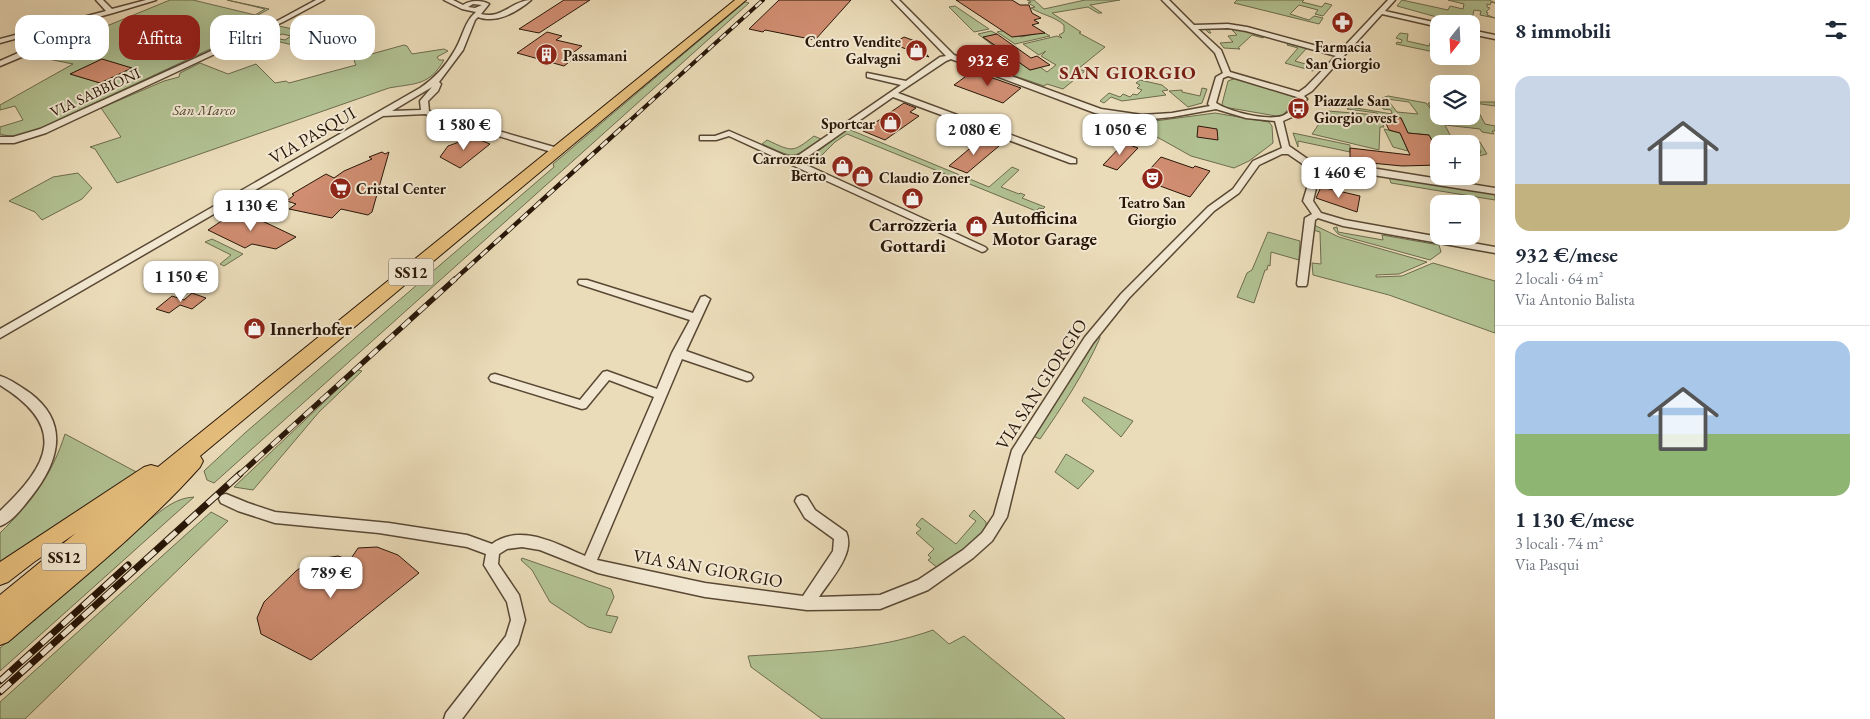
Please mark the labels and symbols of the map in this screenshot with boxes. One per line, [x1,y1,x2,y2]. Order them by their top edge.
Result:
pharmacy icon: Farmacia San Giorgio [1331,11,1355,35]
north arrow [1430,15,1480,65]
place label: Centro Vendite Galvagni [805,32,902,68]
place label: Farmacia San Giorgio [1306,37,1381,73]
shop icon: Centro Vendite Galvagni [905,38,929,62]
building icon: Passamani [535,43,559,67]
pin: 932 € [953,44,1023,87]
place label: Passamani [563,46,628,65]
district label: SAN GIORGIO [1059,60,1197,85]
street label: VIA SABBIONI [47,63,143,121]
place label: Piazzale San Giorgio ovest [1314,91,1398,127]
bus stop icon: Piazzale San Giorgio ovest [1286,97,1310,121]
park label: San Marco [172,100,236,119]
street label: VIA PASQUI [264,101,360,169]
pin: 1 580 € [418,108,510,151]
shop icon: Sportcar [879,111,903,135]
place label: Sportcar [821,114,876,133]
pin: 2 080 € [928,114,1020,156]
pin: 1 050 € [1074,114,1166,156]
place label: Carrozzeria Berto [753,149,826,185]
shop icon: Carrozzeria Berto [830,155,854,179]
pin: 1 460 € [1293,156,1385,199]
shop icon: Claudio Zoner [851,165,875,189]
theatre icon: Teatro San Giorgio [1140,167,1164,191]
place label: Claudio Zoner [879,168,971,187]
supermarket icon: Cristal Center [328,176,352,200]
place label: Cristal Center [356,179,447,198]
shop icon: Carrozzeria Gottardi [901,187,925,211]
pin: 1 130 € [205,190,297,232]
place label: Teatro San Giorgio [1118,193,1186,229]
place label: Autofficina Motor Garage [991,206,1098,250]
place label: Carrozzeria Gottardi [869,213,957,257]
shop icon: Autofficina Motor Garage [964,215,988,239]
road number: SS12 [388,258,434,286]
pin: 1 150 € [135,260,227,303]
street label: VIA SAN GIORGIO [990,314,1092,454]
shop icon: Innerhofer [242,316,266,340]
place label: Innerhofer [270,317,353,340]
street label: VIA SAN GIORGIO [631,543,785,593]
road number: SS12 [42,544,86,570]
pin: 789 € [296,556,366,599]

